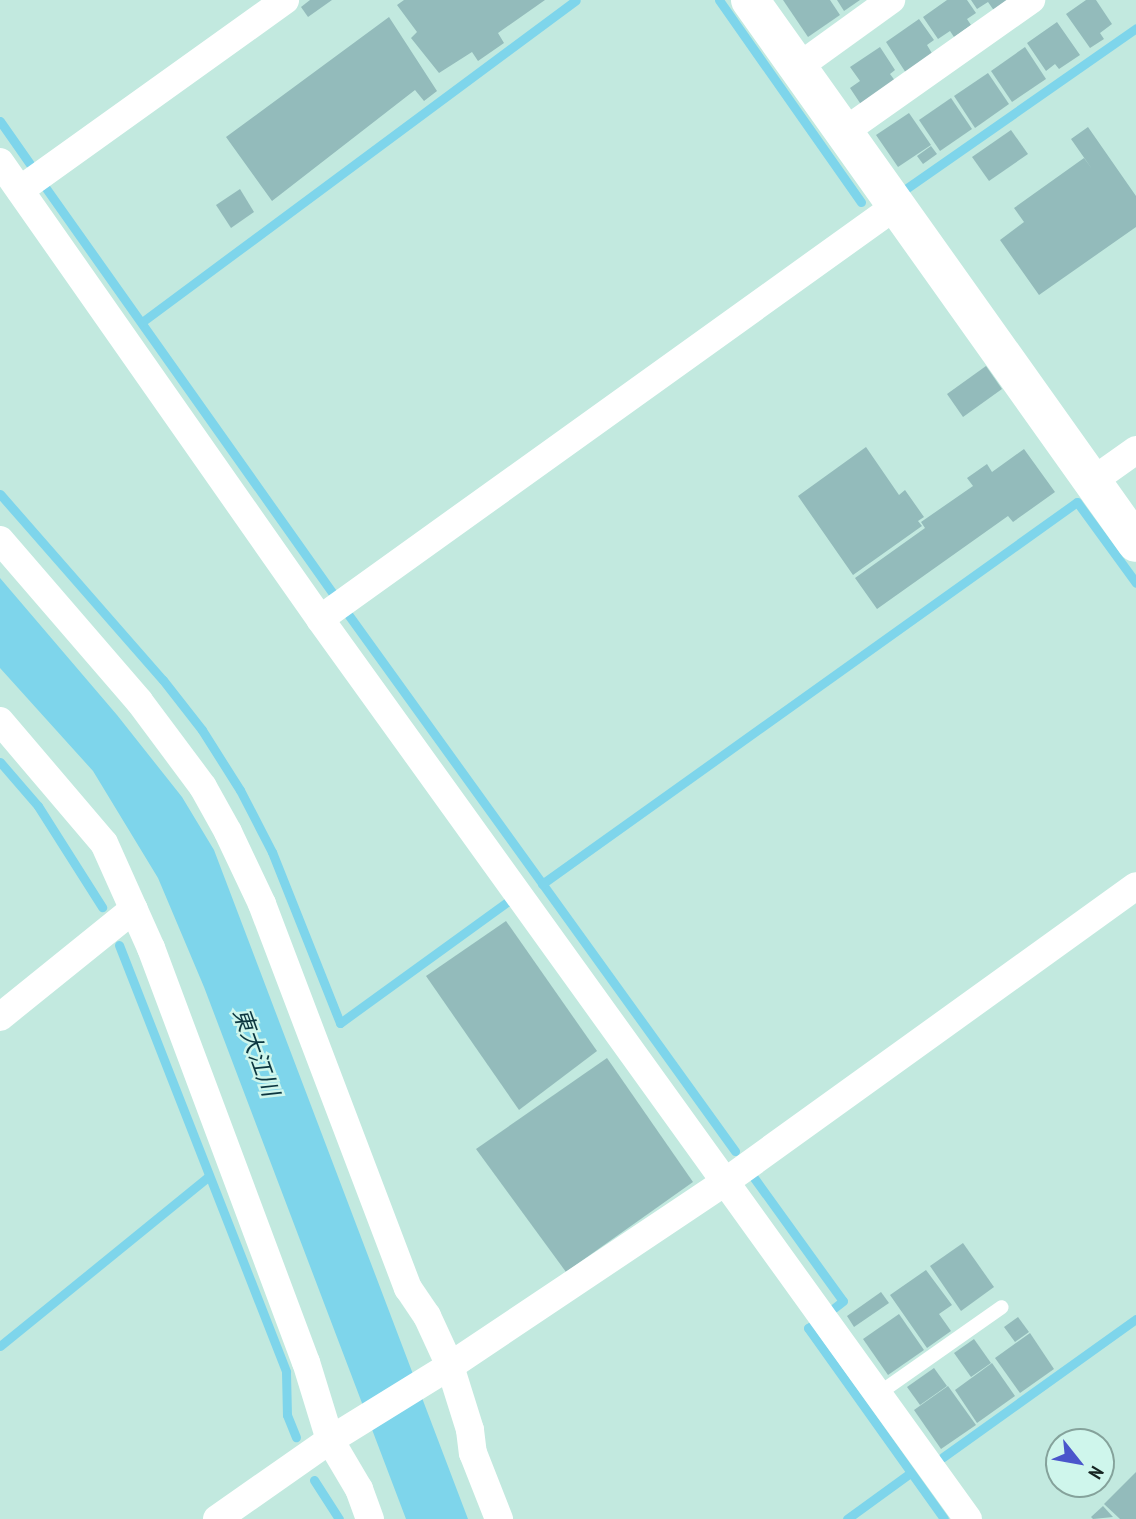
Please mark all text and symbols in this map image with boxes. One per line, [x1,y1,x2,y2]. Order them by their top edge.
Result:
water label: 東大江川 [227,1004,285,1100]
north arrow [1045,1428,1115,1498]
text: N [1083,1462,1109,1483]

